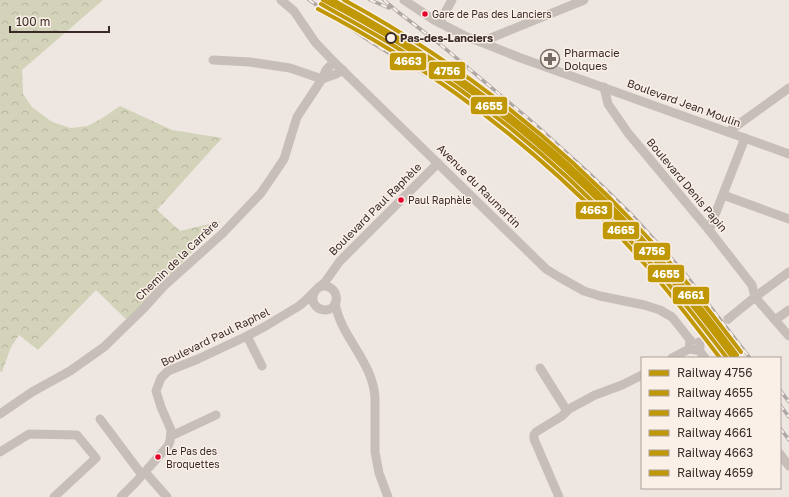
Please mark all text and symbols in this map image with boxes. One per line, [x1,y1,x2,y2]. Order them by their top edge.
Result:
scale bar [10,8,109,34]
place label: Gare de Pas des Lanciers [432,8,552,20]
marker: Gare de Pas des Lanciers [420,9,430,19]
text: 100 m [16,14,50,29]
place label: Pas-des-Lanciers [400,31,493,44]
marker: Pas-des-Lanciers [385,32,397,44]
place label: Pharmacie Dolques [564,46,620,72]
pharmacy icon: Pharmacie Dolques [539,48,561,70]
line badge: 4663 [389,52,427,71]
text: 4663 [394,54,422,67]
line badge: 4756 [428,61,466,80]
text: 4756 [434,64,460,77]
street label: Boulevard Jean Moulin [626,76,743,129]
line badge: 4655 [470,96,508,115]
text: 4655 [475,99,503,112]
street label: Boulevard Denis Papin [644,135,730,234]
street label: Avenue du Raumartin [435,141,524,230]
street label: Boulevard Paul Raphèle [326,160,424,258]
place label: Paul Raphèle [408,194,471,206]
marker: Paul Raphèle [396,195,406,205]
line badge: 4663 [575,201,613,220]
text: 4663 [580,203,608,216]
street label: Chemin de la Carrère [132,217,221,303]
line badge: 4665 [602,221,640,240]
text: 4665 [607,223,635,236]
line badge: 4756 [633,242,671,261]
text: 4756 [639,244,665,257]
line badge: 4655 [647,264,685,283]
text: 4655 [652,267,680,280]
line badge: 4661 [672,286,710,305]
text: 4661 [678,288,705,301]
street label: Boulevard Paul Raphel [158,304,272,369]
legend [641,357,781,489]
text: Railway 4756 [677,365,752,380]
text: Railway 4655 [677,385,753,400]
text: Railway 4665 [677,405,753,420]
text: Railway 4661 [677,425,752,440]
place label: Le Pas des Broquettes [166,445,220,470]
text: Railway 4663 [677,445,753,460]
marker: Le Pas des Broquettes [153,452,163,462]
text: Railway 4659 [677,465,753,480]

